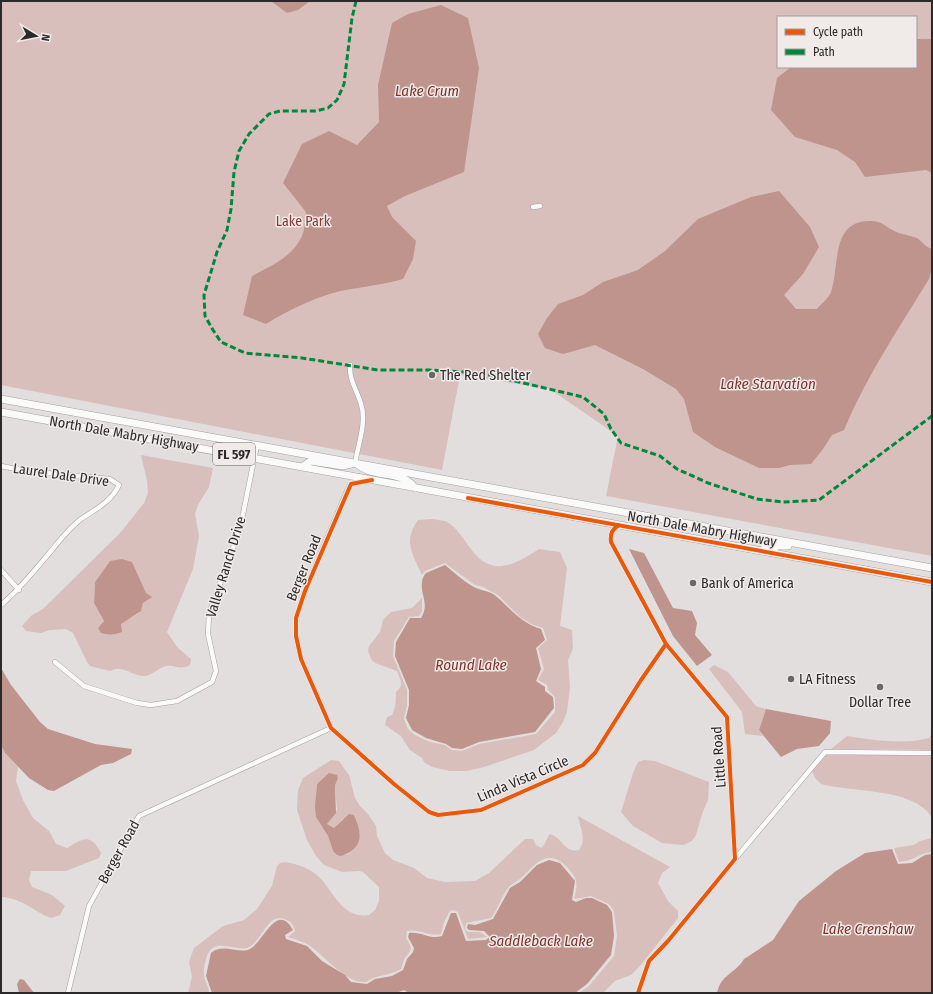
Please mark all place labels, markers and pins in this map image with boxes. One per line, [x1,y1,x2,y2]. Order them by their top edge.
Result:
place label: The Red Shelter [440,367,530,384]
marker: The Red Shelter [427,370,437,380]
place label: Bank of America [701,575,794,592]
marker: Bank of America [688,578,698,588]
place label: LA Fitness [799,671,856,688]
marker: LA Fitness [786,674,796,684]
marker: Dollar Tree [875,682,885,692]
place label: Dollar Tree [849,694,911,711]

